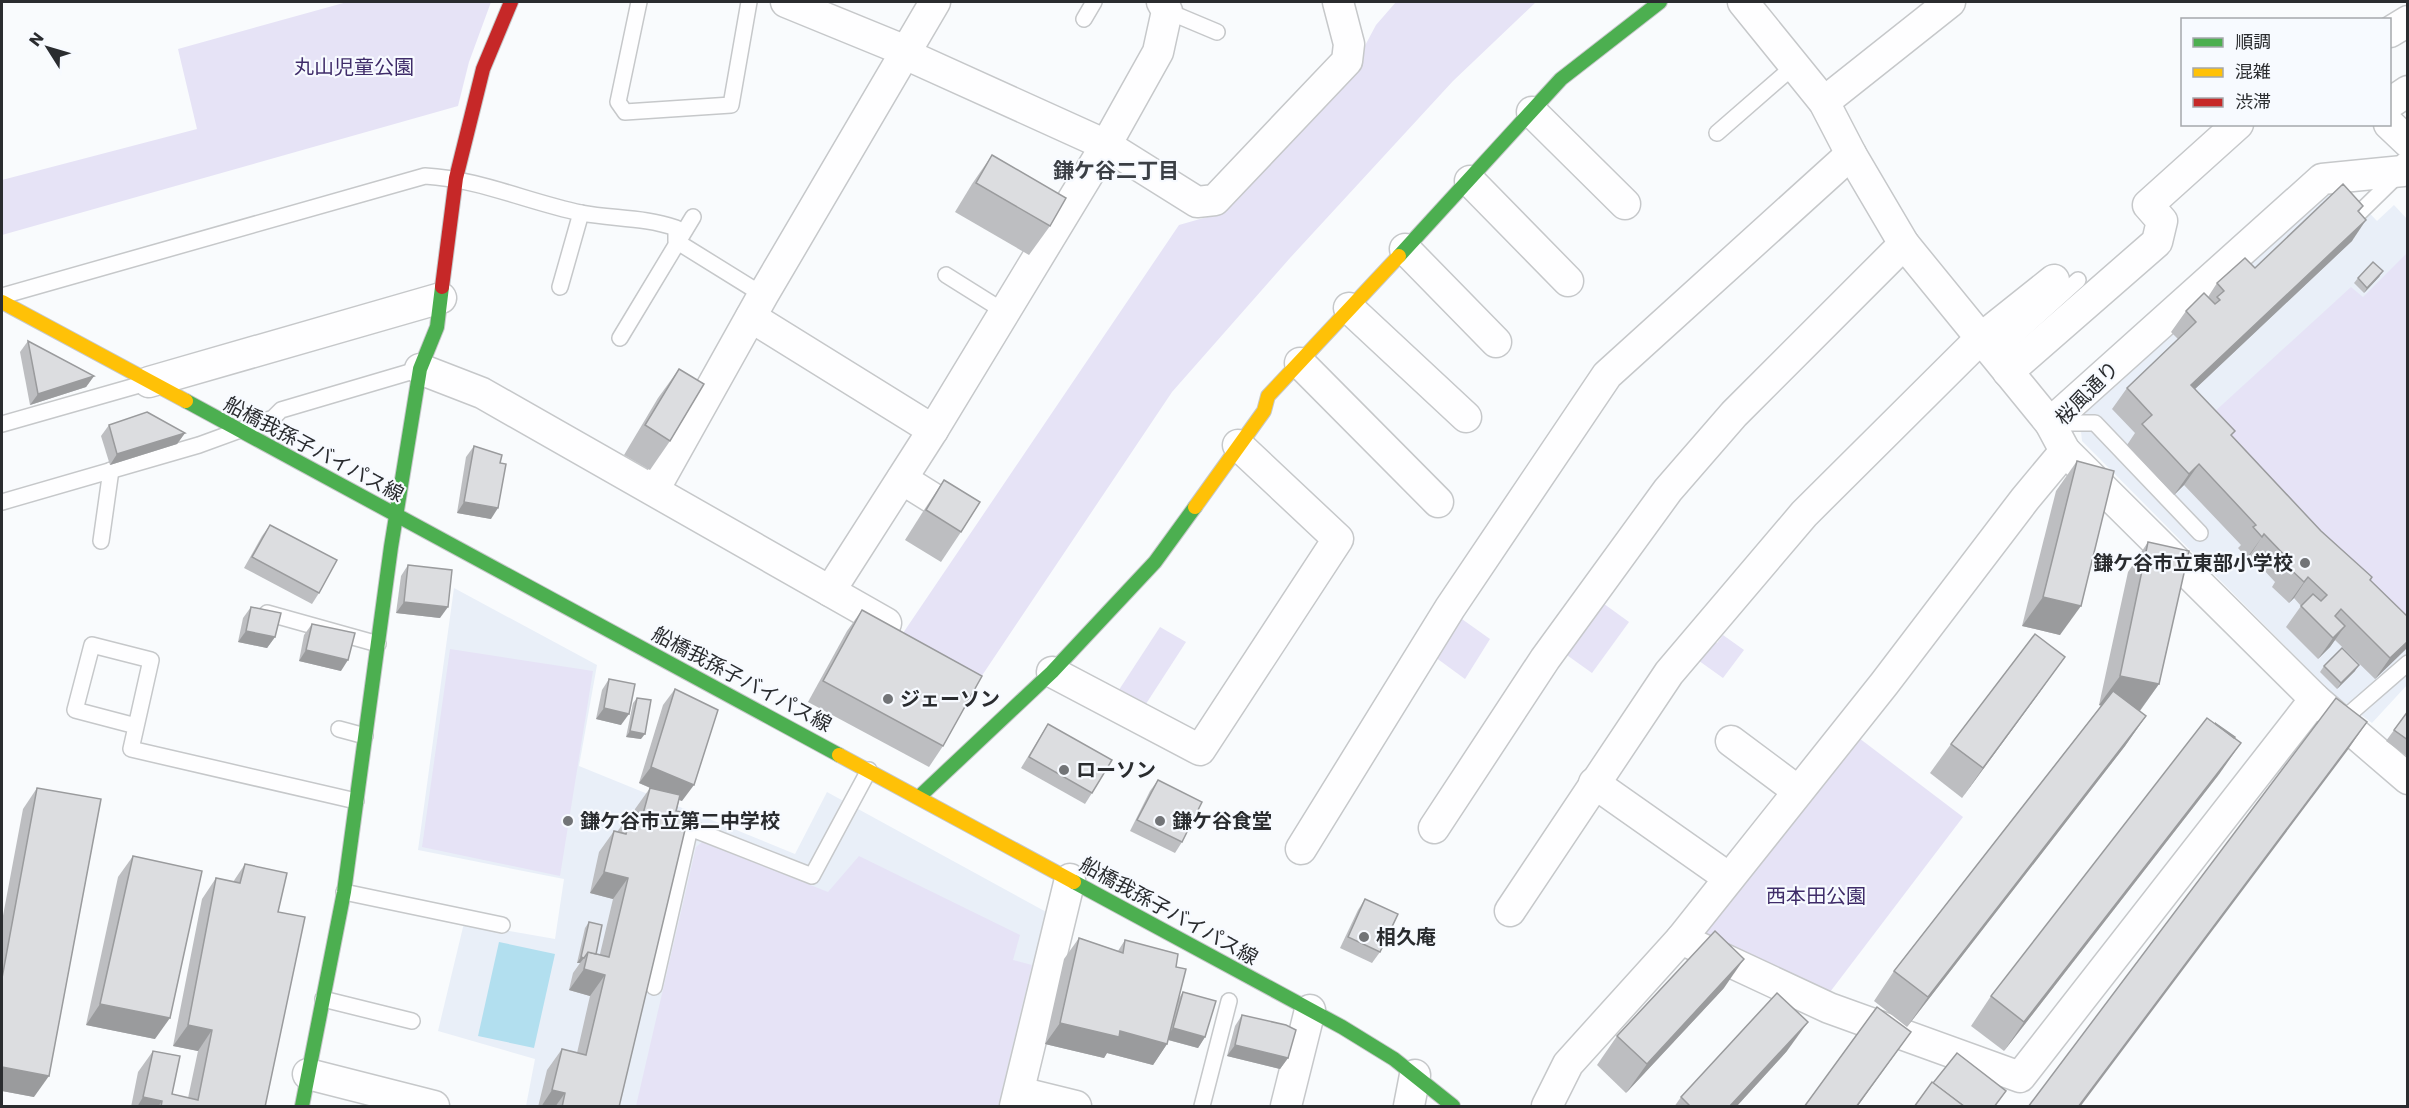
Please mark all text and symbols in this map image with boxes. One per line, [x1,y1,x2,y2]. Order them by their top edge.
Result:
north arrow [18,18,78,78]
legend [2181,18,2391,126]
text: N [24,28,49,51]
text: 順調 [2235,29,2271,54]
park label: 丸山児童公園 [294,53,414,81]
text: 混雑 [2235,59,2271,84]
text: 渋滞 [2235,89,2271,114]
district label: 鎌ケ谷二丁目 [1053,156,1179,185]
street label: 桜風通り [2049,355,2125,431]
street label: 船橋我孫子バイパス線 [219,390,409,508]
place label: 鎌ケ谷市立東部小学校 [2093,549,2293,577]
marker: 鎌ケ谷市立東部小学校 [2298,556,2312,570]
street label: 船橋我孫子バイパス線 [647,620,837,738]
place label: ジェーソン [900,685,1000,713]
marker: ジェーソン [881,692,895,706]
place label: ローソン [1076,756,1156,784]
marker: ローソン [1057,763,1071,777]
place label: 鎌ケ谷市立第二中学校 [580,807,780,835]
place label: 鎌ケ谷食堂 [1172,807,1272,835]
marker: 鎌ケ谷市立第二中学校 [561,814,575,828]
marker: 鎌ケ谷食堂 [1153,814,1167,828]
street label: 船橋我孫子バイパス線 [1075,850,1263,972]
park label: 西本田公園 [1766,882,1866,910]
place label: 相久庵 [1376,923,1436,951]
marker: 相久庵 [1357,930,1371,944]

